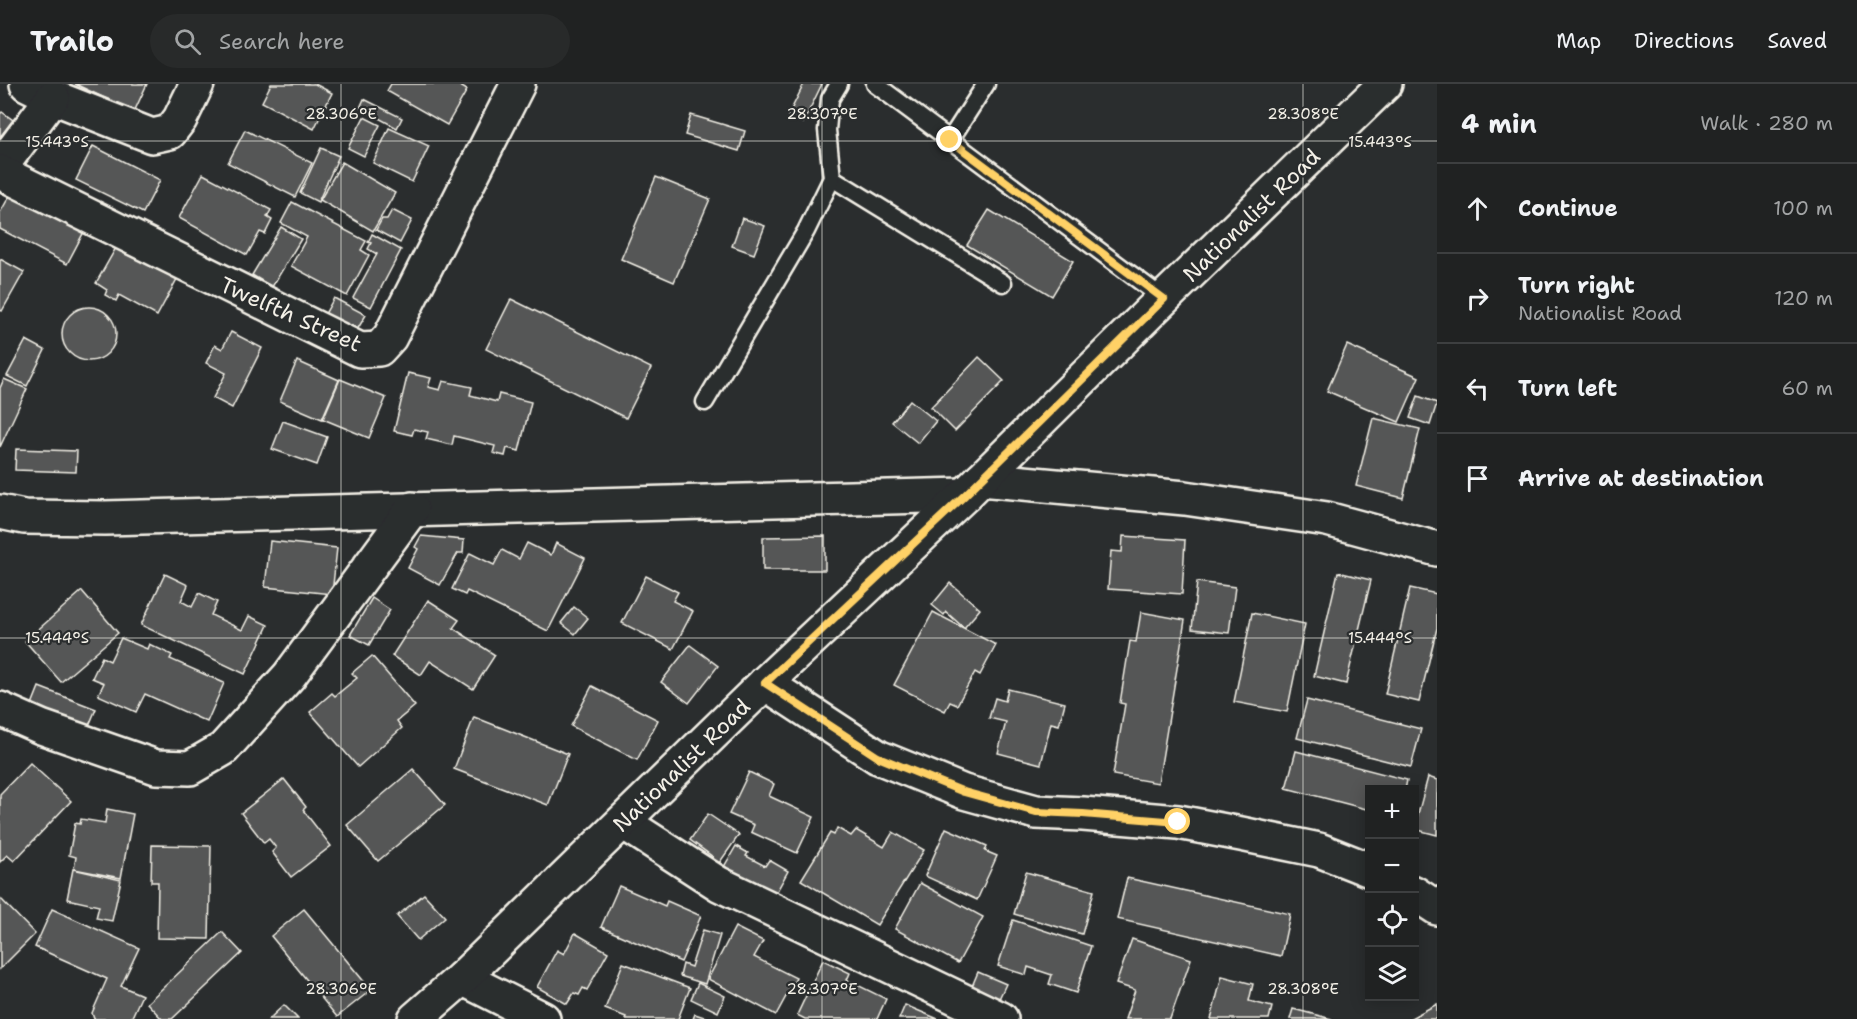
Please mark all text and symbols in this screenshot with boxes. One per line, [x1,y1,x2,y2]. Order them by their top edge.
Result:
search box [150,14,570,68]
text: Trailo [30,22,114,60]
icon: search [171,25,204,58]
text: Search here [219,27,345,56]
text: Map [1556,27,1601,55]
text: Directions [1634,27,1734,55]
text: Saved [1767,27,1827,55]
text: 28.306°E [305,104,377,124]
text: 28.307°E [786,104,858,124]
text: 28.308°E [1267,104,1339,124]
text: 4 min [1461,106,1537,141]
text: Walk · 280 m [1700,110,1833,136]
route end [936,126,962,152]
text: 15.443°S [25,132,89,152]
text: 15.443°S [1348,132,1412,152]
street label: Nationalist Road [1176,142,1326,288]
icon: ahead [1461,192,1494,225]
text: Continue [1518,194,1618,223]
text: 100 m [1773,195,1833,221]
street label: Twelfth Street [215,270,366,359]
text: Turn right [1518,271,1635,300]
icon: right [1461,282,1494,315]
text: 120 m [1774,285,1833,311]
text: Nationalist Road [1518,300,1682,326]
icon: left [1461,372,1494,405]
text: Turn left [1518,374,1617,403]
text: 60 m [1781,375,1833,401]
icon: arrive [1461,462,1494,495]
text: Arrive at destination [1518,464,1764,493]
text: 15.444°S [25,628,89,648]
text: 15.444°S [1348,628,1412,648]
street label: Nationalist Road [606,692,756,838]
map controls [1365,785,1419,1001]
button: + [1365,785,1419,839]
route start [1164,808,1190,834]
button: − [1365,839,1419,893]
button: locate [1365,893,1419,947]
button: layers [1365,947,1419,1001]
text: 28.306°E [305,979,377,999]
text: 28.307°E [786,979,858,999]
text: 28.308°E [1267,979,1339,999]

